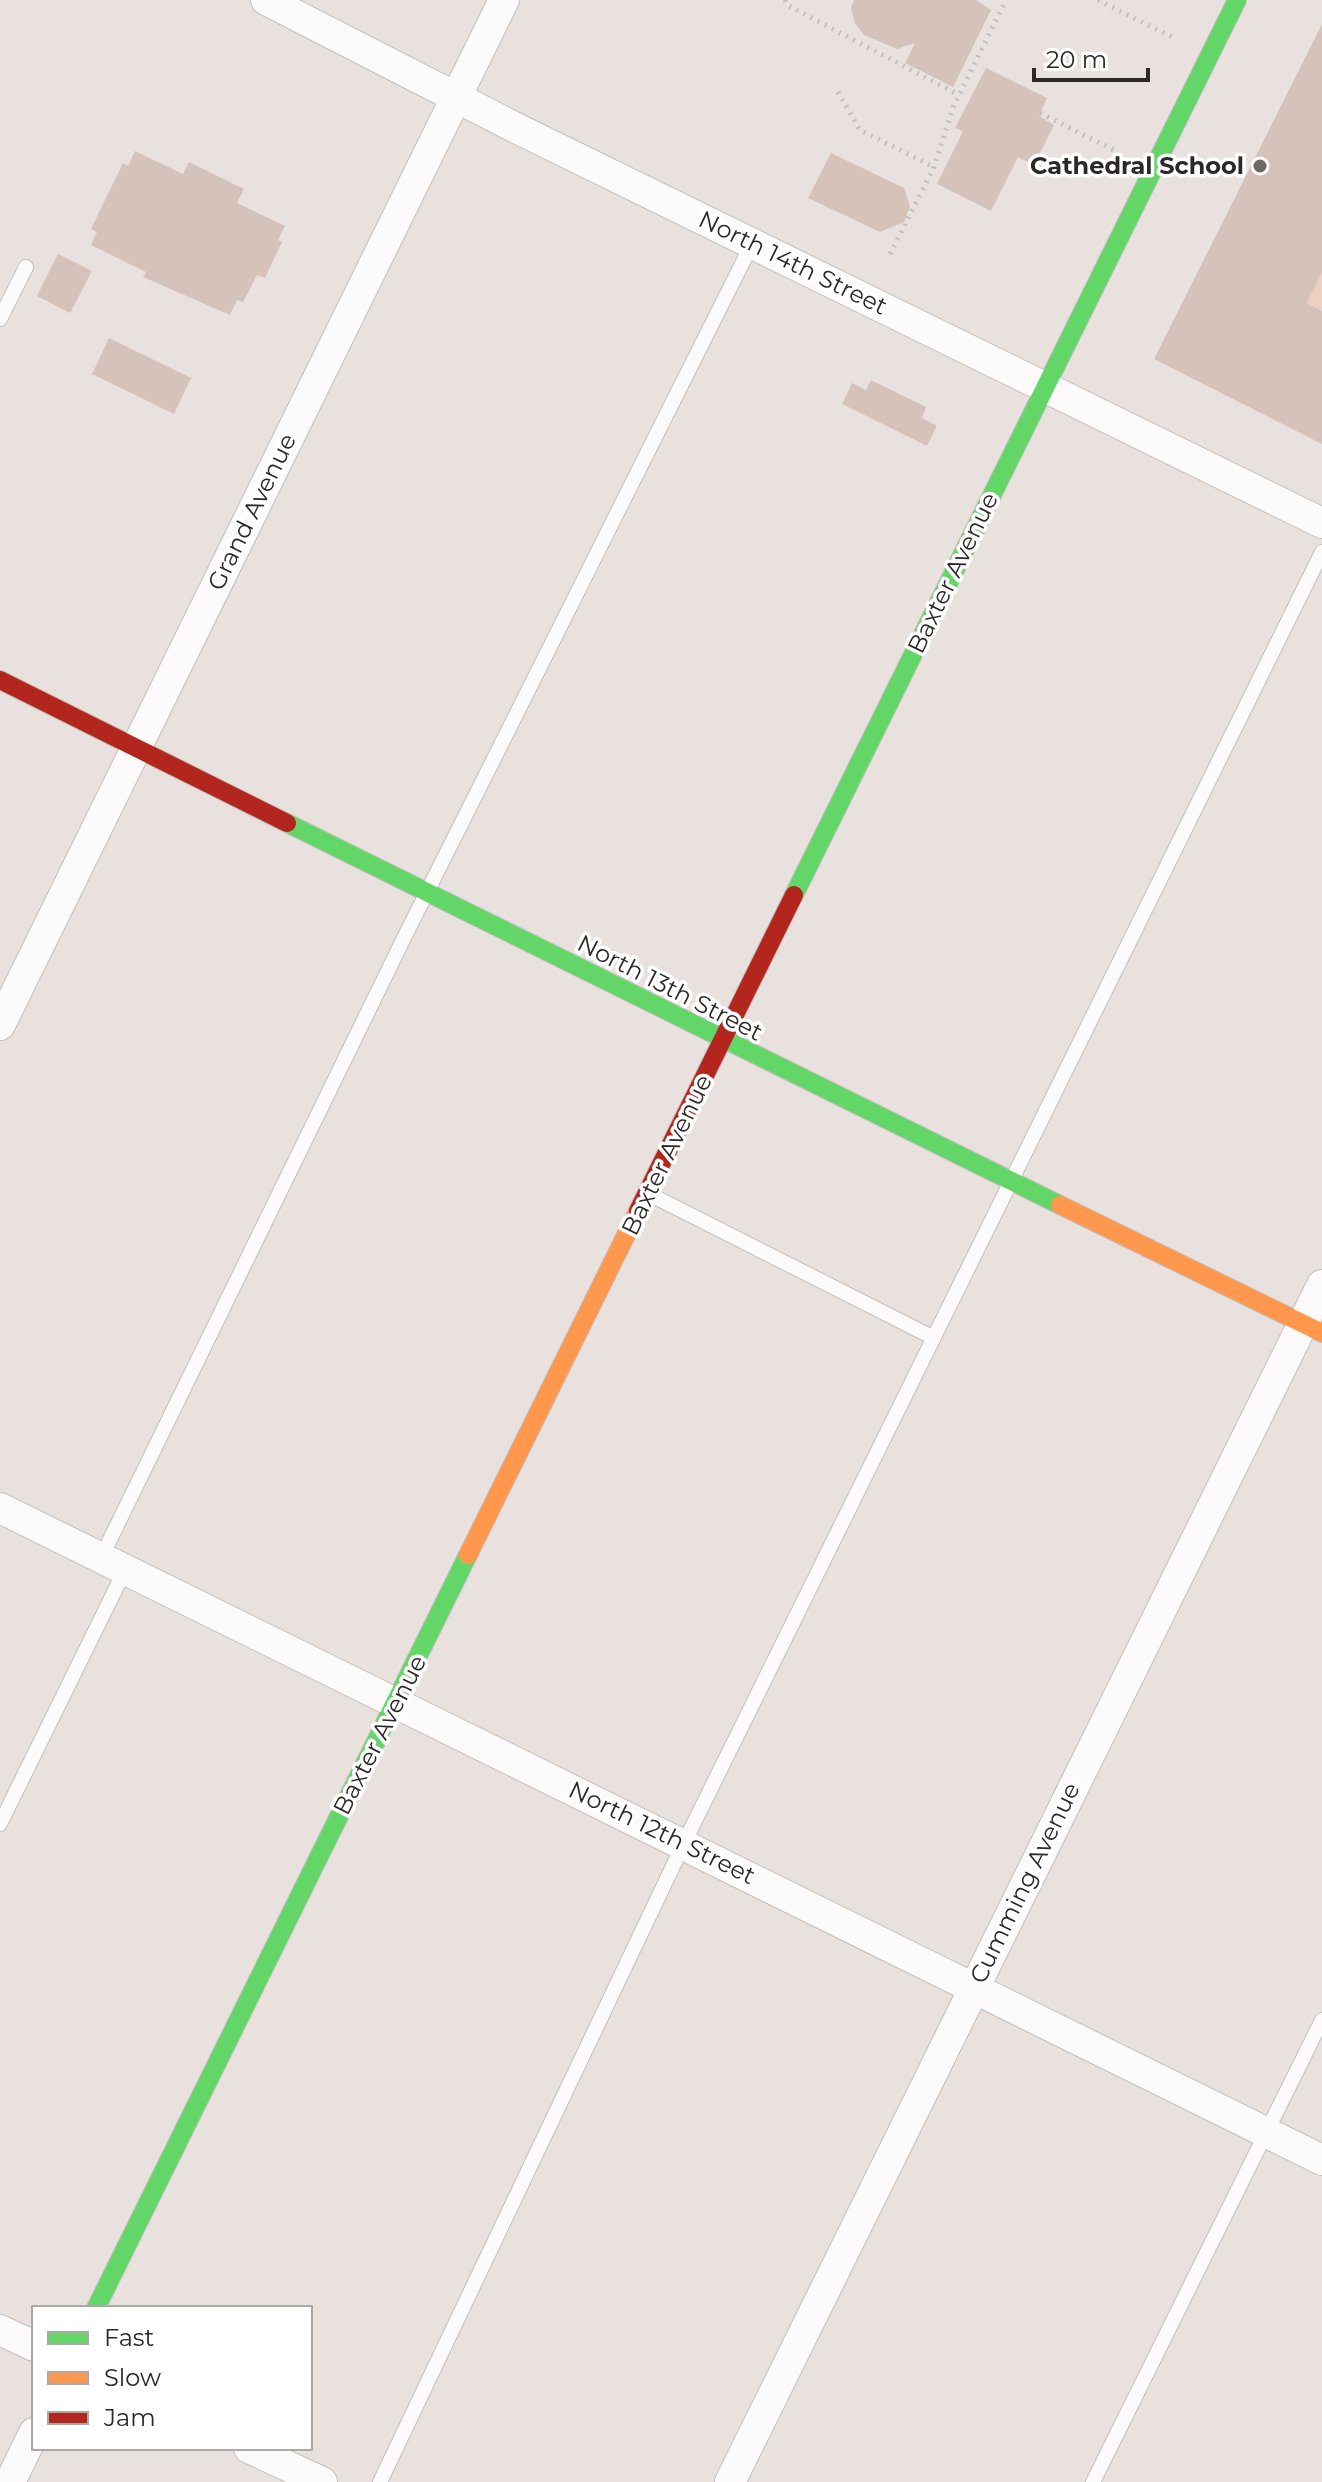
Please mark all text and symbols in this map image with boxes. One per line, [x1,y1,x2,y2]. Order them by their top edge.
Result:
scale bar [1034,32,1148,82]
text: 20 m [1046,45,1107,74]
place label: Cathedral School [1030,151,1244,180]
marker: Cathedral School [1251,157,1269,175]
street label: North 14th Street [694,204,892,321]
street label: Grand Avenue [201,429,302,595]
street label: Baxter Avenue [901,488,1004,658]
street label: North 13th Street [573,928,768,1047]
street label: Baxter Avenue [615,1070,718,1240]
street label: Baxter Avenue [327,1650,432,1819]
street label: North 12th Street [564,1775,760,1890]
street label: Cumming Avenue [963,1778,1086,1988]
legend [32,2306,312,2450]
text: Fast [104,2323,155,2352]
text: Slow [104,2363,161,2392]
text: Jam [103,2403,156,2432]

